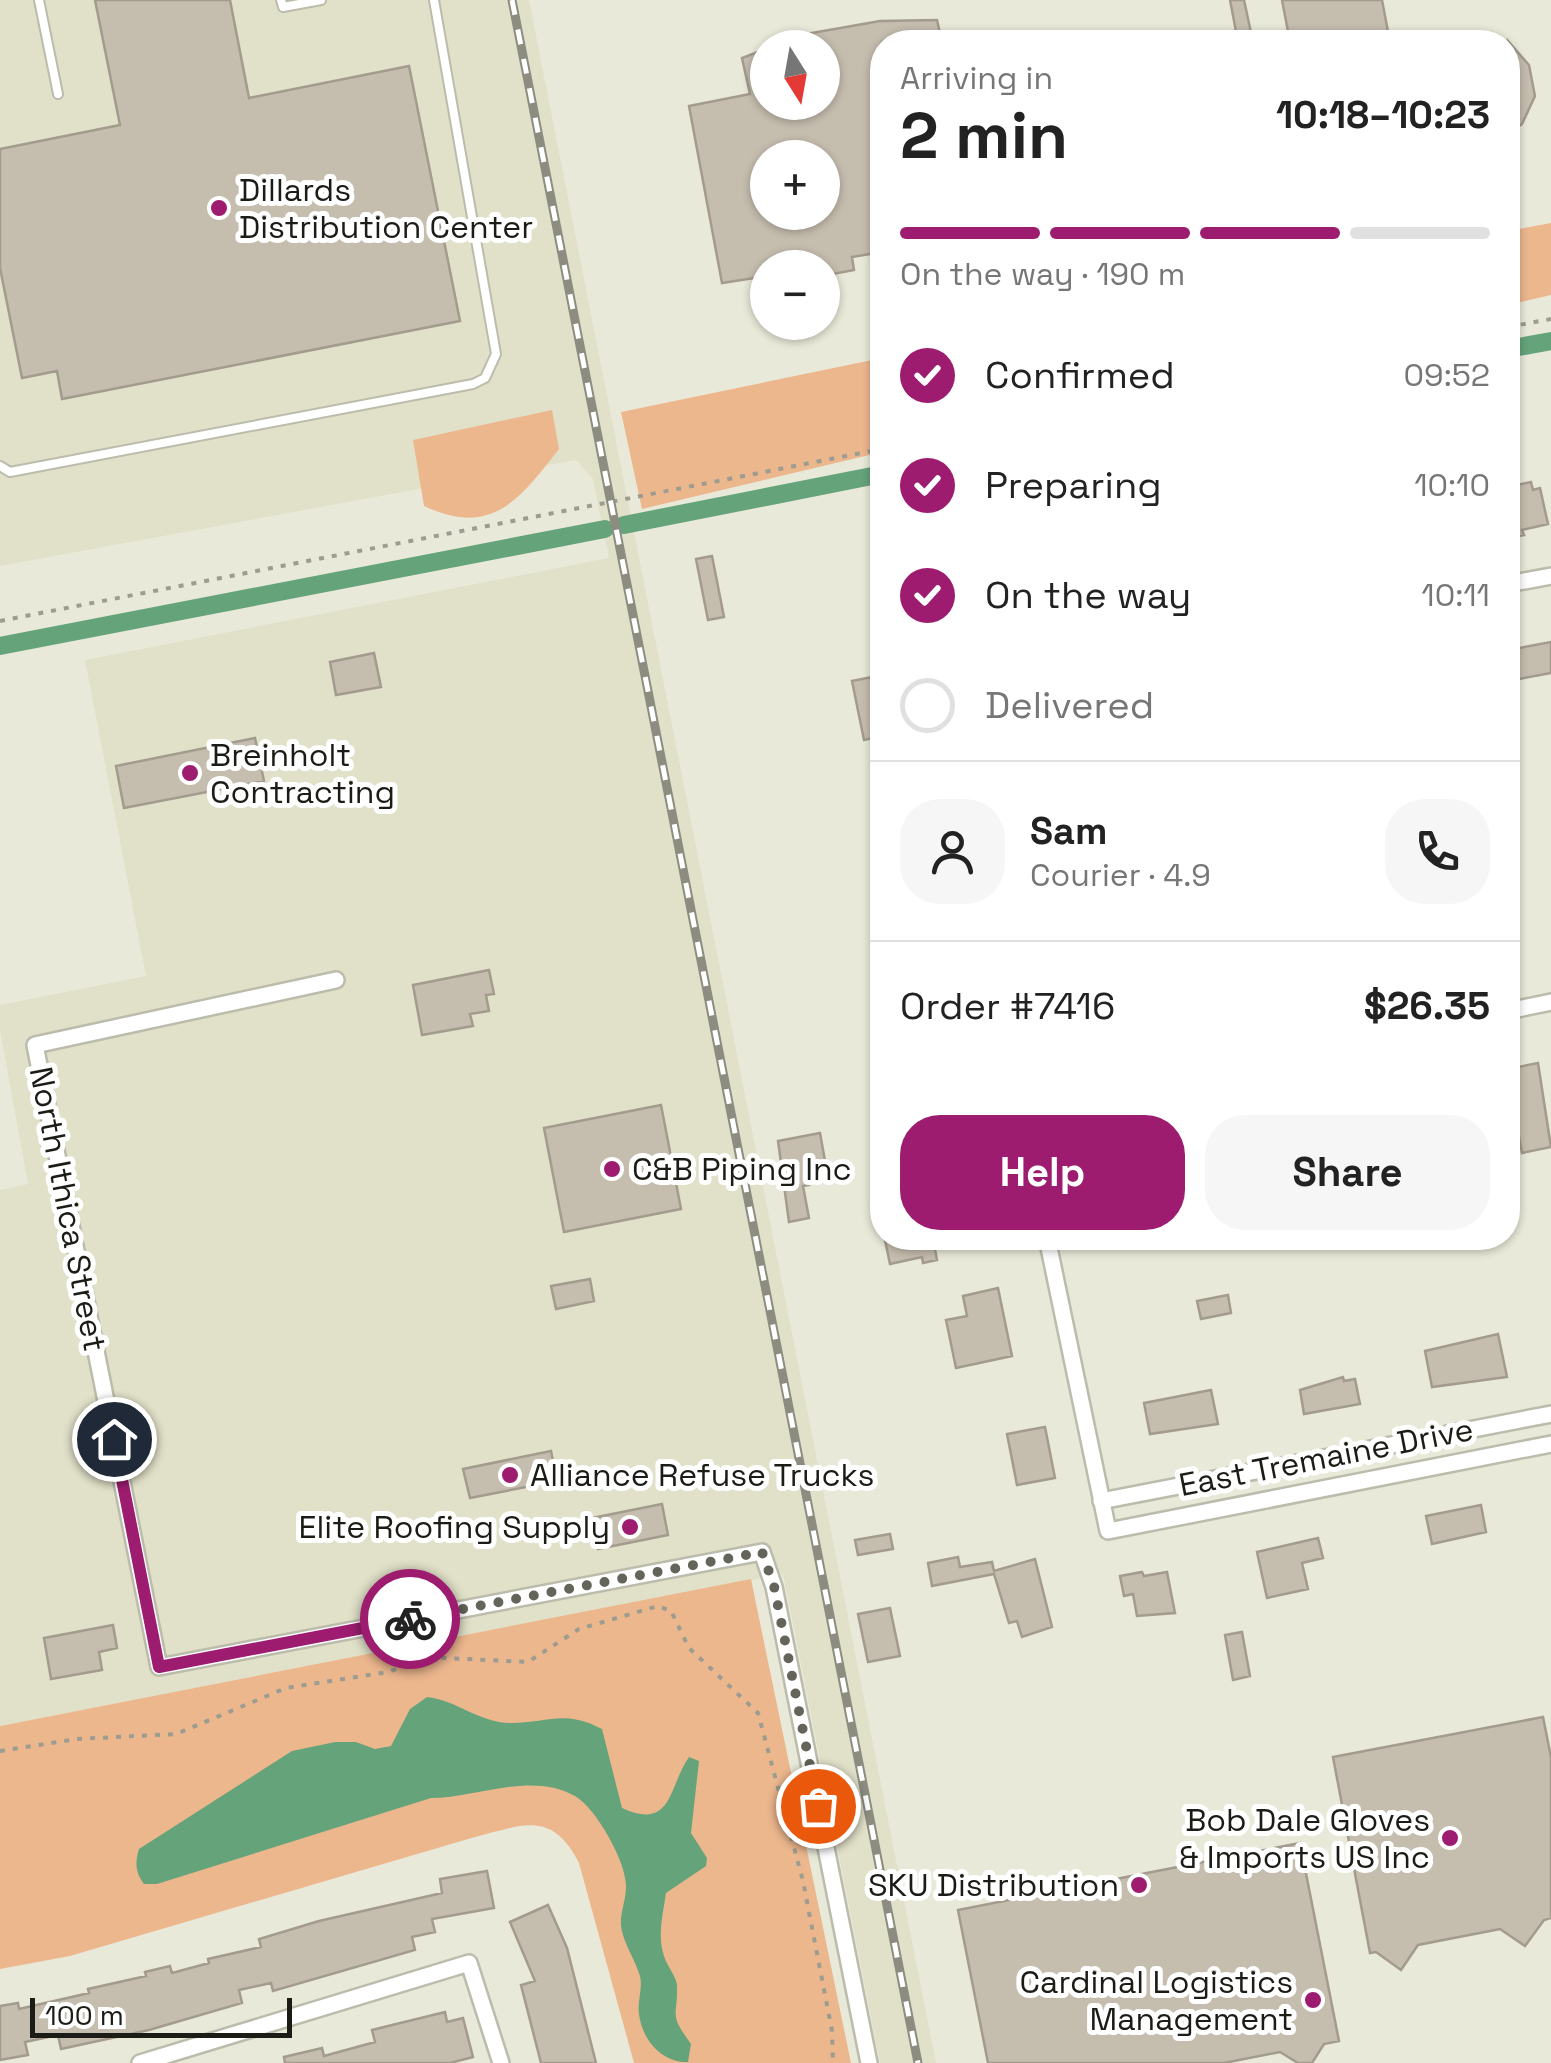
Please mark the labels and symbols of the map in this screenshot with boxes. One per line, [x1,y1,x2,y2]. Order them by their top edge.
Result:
north arrow [750,30,840,120]
place label: Dillards Distribution Center [239,170,533,247]
marker: Dillards Distribution Center [208,197,230,219]
place label: Breinholt Contracting [210,735,395,812]
marker: Breinholt Contracting [179,762,201,784]
street label: North Ithica Street [21,1063,115,1355]
place label: C&B Piping Inc [632,1149,852,1189]
marker: C&B Piping Inc [601,1158,623,1180]
pin [72,1397,157,1482]
street label: East Tremaine Drive [1175,1409,1477,1505]
place label: Alliance Refuse Trucks [530,1455,874,1495]
marker: Alliance Refuse Trucks [499,1464,521,1486]
place label: Elite Roofing Supply [298,1507,610,1547]
marker: Elite Roofing Supply [619,1516,641,1538]
courier [360,1569,460,1669]
pin [776,1764,861,1849]
place label: Bob Dale Gloves & Imports US Inc [1179,1800,1430,1877]
marker: Bob Dale Gloves & Imports US Inc [1439,1827,1461,1849]
place label: SKU Distribution [868,1865,1119,1905]
marker: SKU Distribution [1128,1874,1150,1896]
place label: Cardinal Logistics Management [1019,1962,1293,2039]
marker: Cardinal Logistics Management [1302,1989,1324,2011]
scale bar [30,1993,292,2038]

